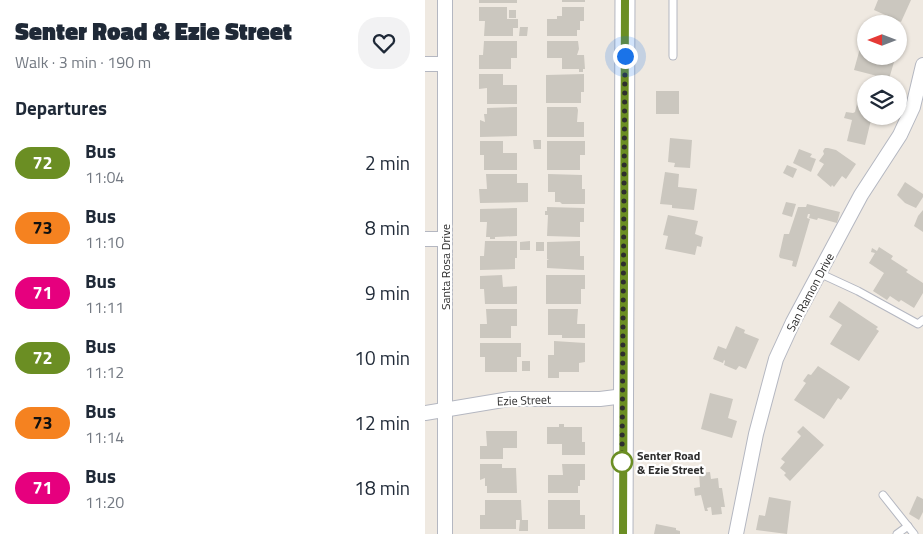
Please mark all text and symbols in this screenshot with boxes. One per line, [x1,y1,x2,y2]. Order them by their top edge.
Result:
text: Senter Road & Ezie Street [15,13,292,49]
north arrow [857,15,907,65]
map controls [857,15,907,125]
button: heart [358,17,410,69]
your location [613,44,638,69]
text: Walk · 3 min · 190 m [15,50,151,74]
button: layers [857,75,907,125]
text: Departures [15,93,107,122]
text: Bus [85,136,116,165]
text: 2 min [365,148,410,177]
text: 72 [32,149,53,176]
text: 11:04 [85,165,124,189]
text: Bus [85,201,116,230]
text: 8 min [365,213,410,242]
text: 73 [32,214,53,241]
street label: Santa Rosa Drive [436,224,455,310]
text: 11:10 [85,230,124,254]
street label: San Ramon Drive [781,249,839,335]
text: Bus [85,266,116,295]
text: 9 min [365,278,410,307]
text: 71 [32,279,53,306]
text: 11:11 [85,295,124,319]
text: Bus [85,331,116,360]
text: 10 min [354,343,410,372]
text: 72 [32,344,53,371]
text: 11:12 [85,360,124,384]
street label: Ezie Street [496,390,552,410]
text: Bus [85,396,116,425]
text: 12 min [354,408,410,437]
text: 73 [32,409,53,436]
text: 11:14 [85,425,124,449]
place label: Senter Road & Ezie Street [637,446,705,479]
marker: Senter Road & Ezie Street [611,451,633,473]
text: Bus [85,461,116,490]
text: 18 min [354,473,410,502]
text: 71 [32,474,53,501]
text: 11:20 [85,490,124,514]

